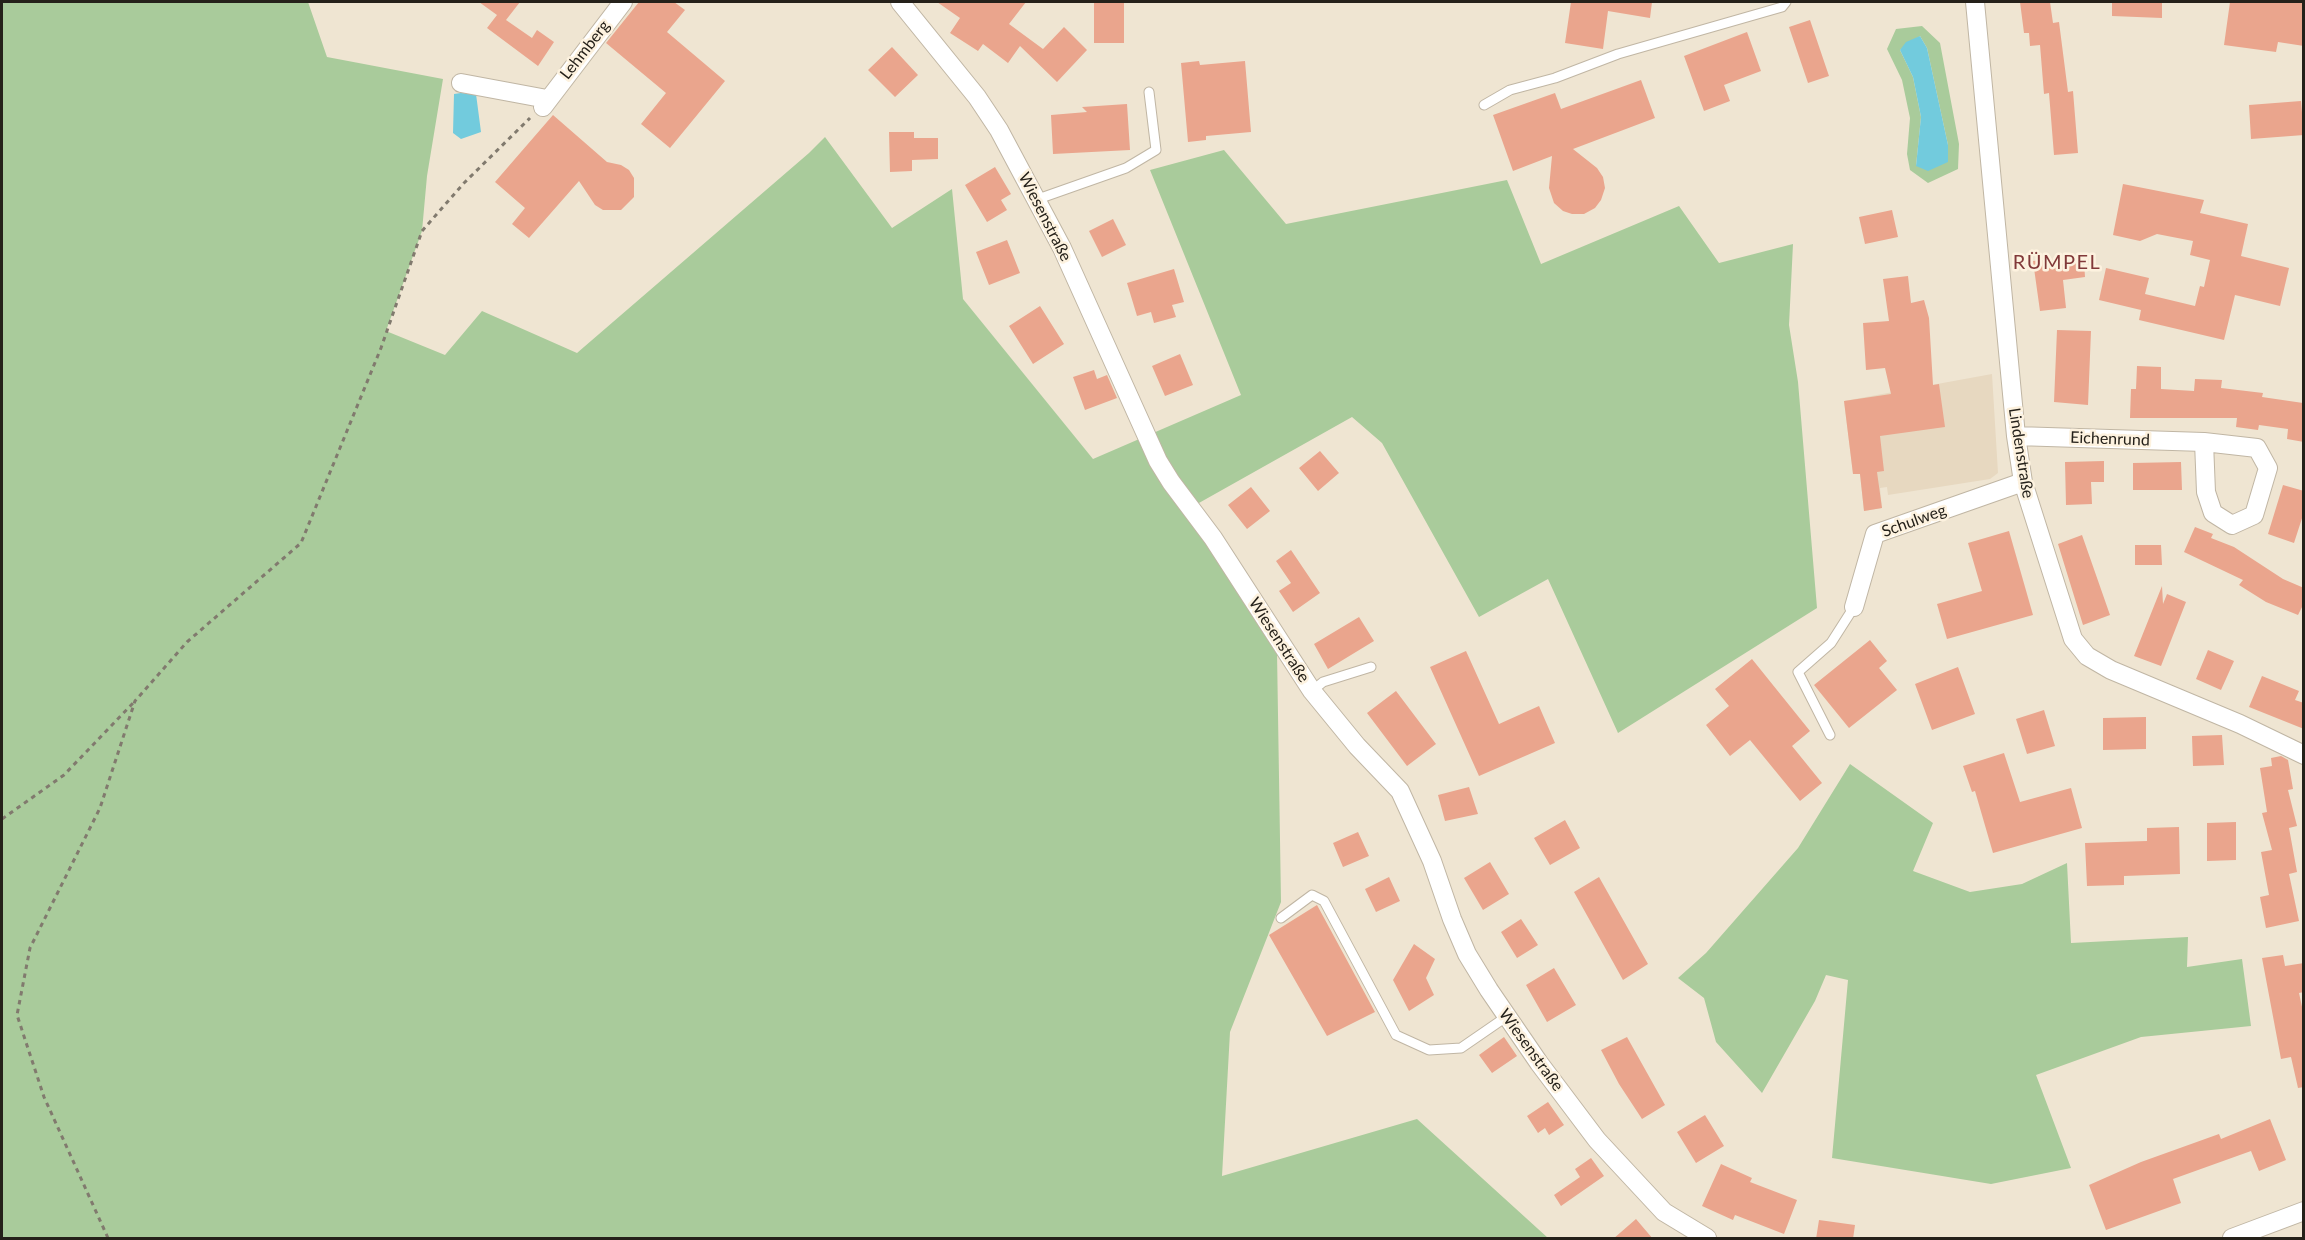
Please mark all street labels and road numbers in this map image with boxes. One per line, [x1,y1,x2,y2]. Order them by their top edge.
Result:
street label: Lehmberg [556,17,614,83]
street label: Wiesenstraße [1014,169,1076,265]
street label: Lindenstraße [2004,406,2038,500]
street label: Eichenrund [2070,428,2150,450]
street label: Schulweg [1879,501,1949,541]
street label: Wiesenstraße [1244,594,1314,686]
street label: Wiesenstraße [1495,1005,1567,1095]

